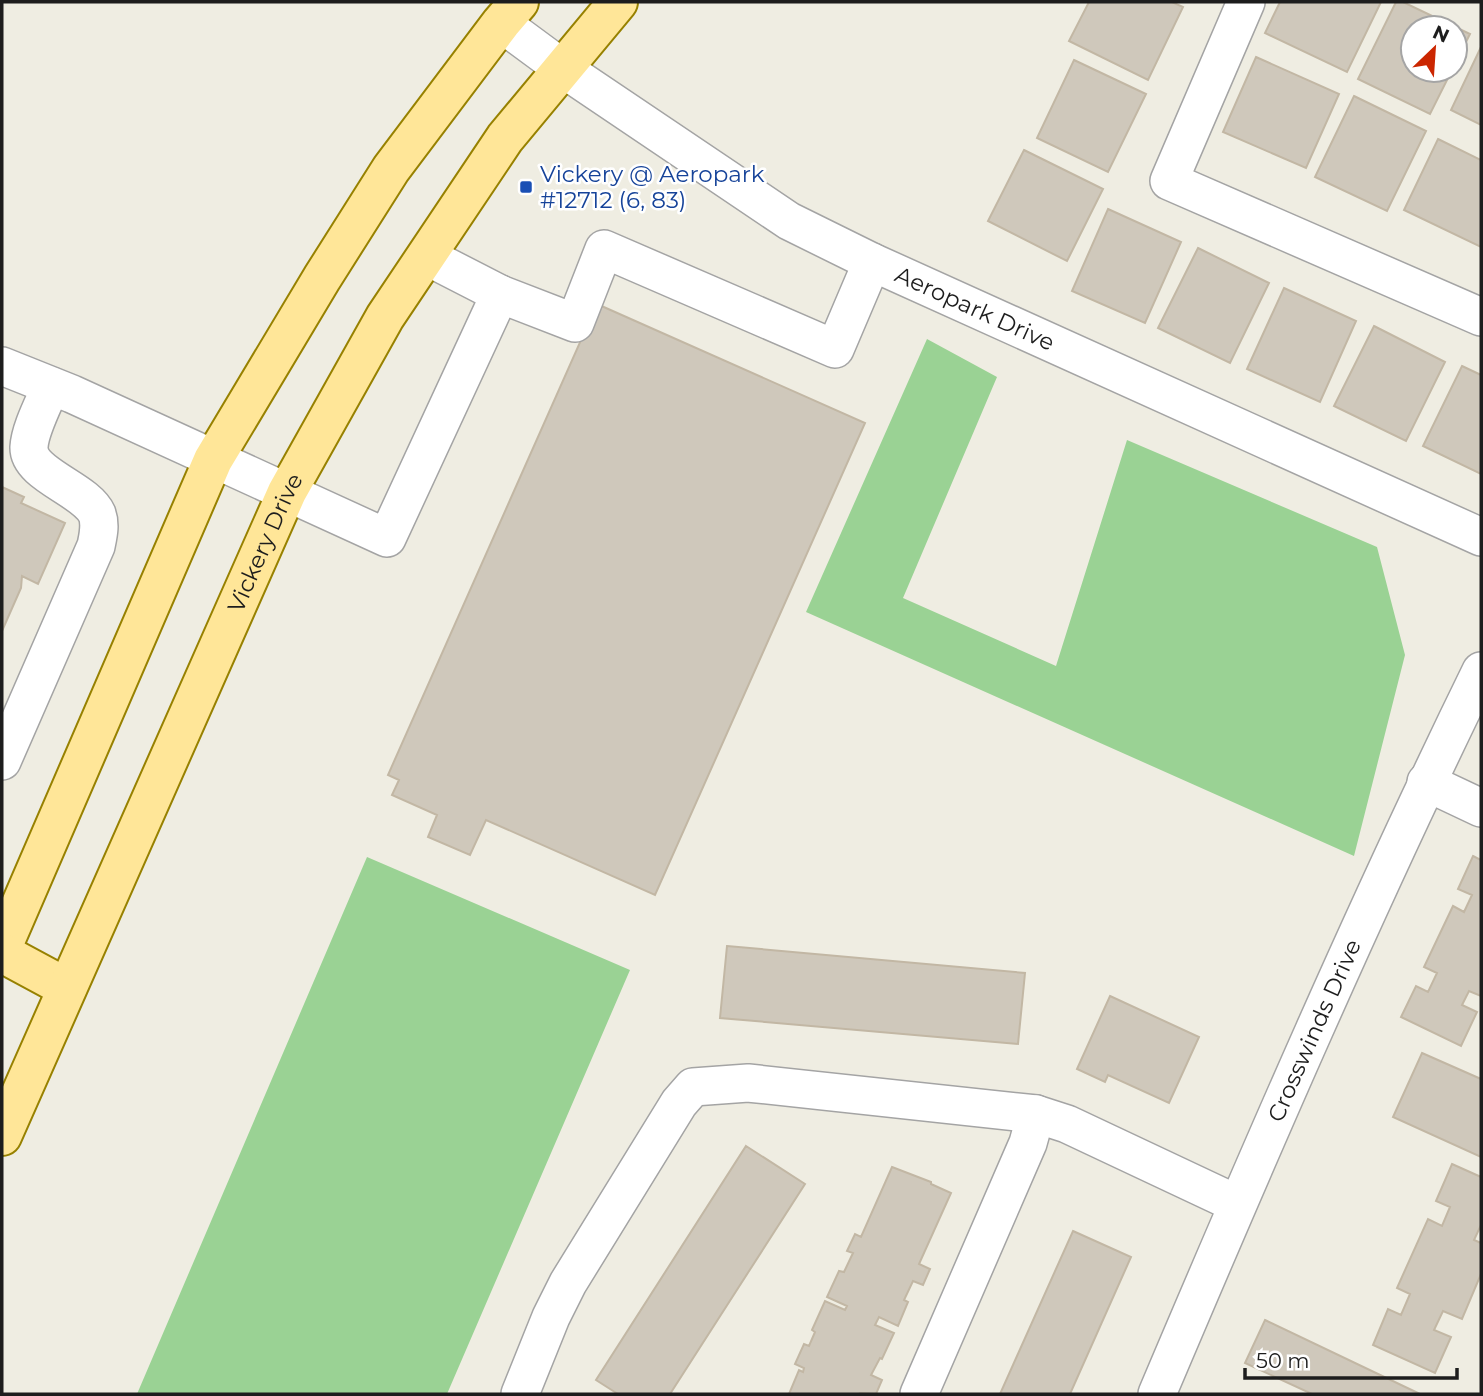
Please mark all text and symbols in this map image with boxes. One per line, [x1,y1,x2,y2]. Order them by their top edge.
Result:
north arrow [1399,14,1469,84]
text: N [1429,20,1453,48]
place label: Vickery @ Aeropark #12712 (6, 83) [540,160,765,214]
marker: Vickery @ Aeropark #12712 (6, 83) [518,179,534,195]
street label: Aeropark Drive [891,260,1059,357]
street label: Vickery Drive [222,468,309,617]
street label: Crosswinds Drive [1262,935,1367,1126]
scale bar [1245,1336,1457,1380]
text: 50 m [1256,1348,1310,1373]

